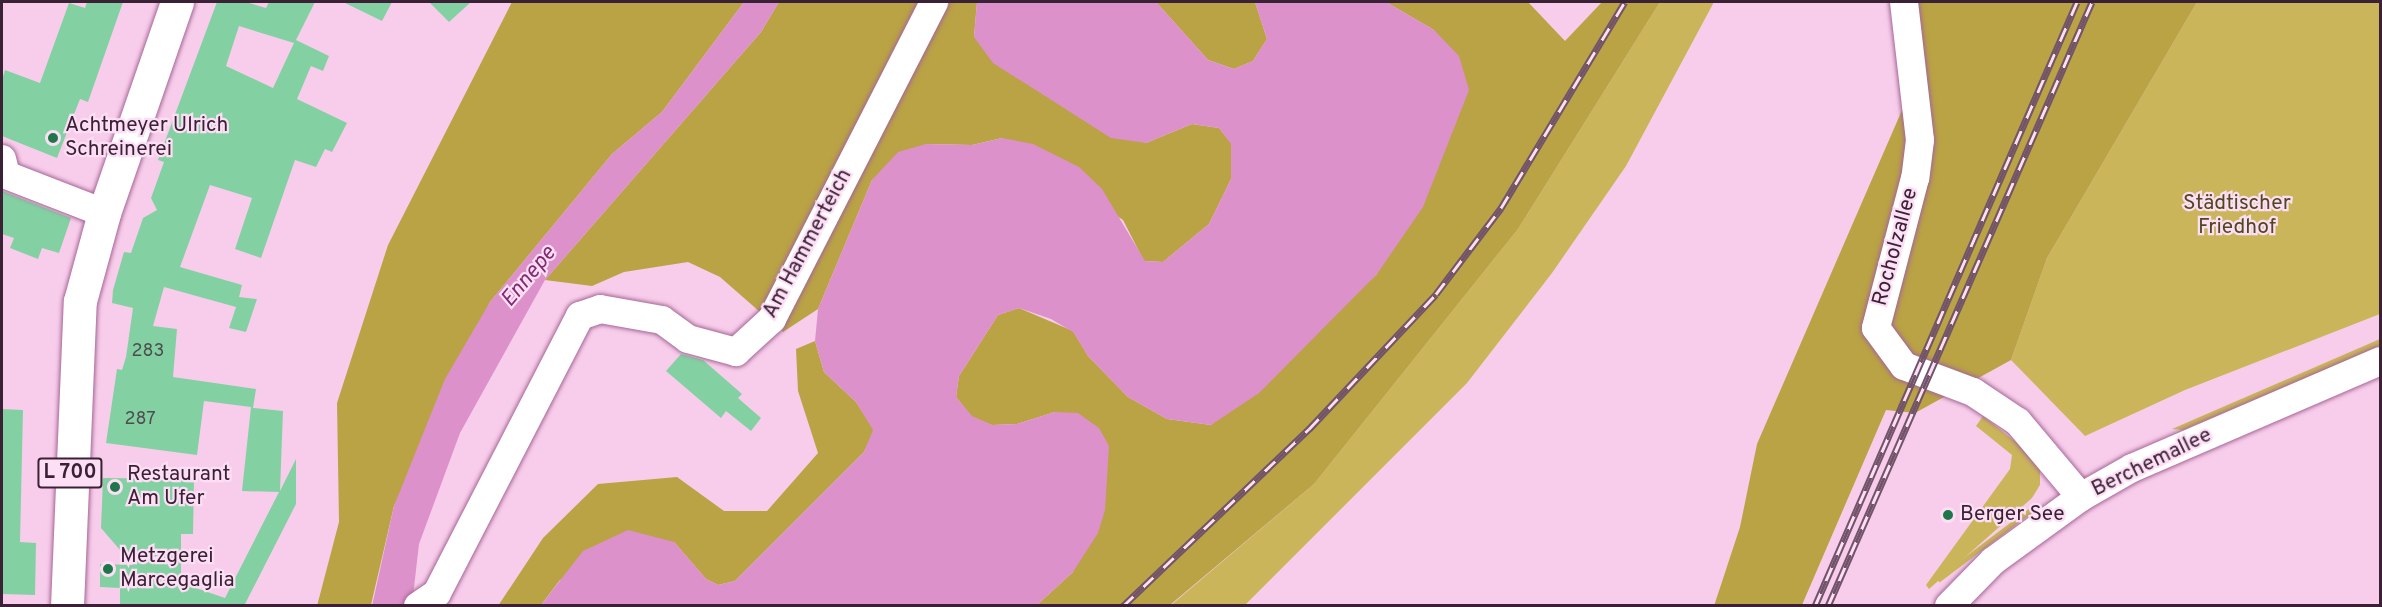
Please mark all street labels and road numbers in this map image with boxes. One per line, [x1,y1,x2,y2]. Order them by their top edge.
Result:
street label: Am Hammerteich [758,165,858,323]
street label: Rocholzallee [1868,185,1924,309]
street label: Berchemallee [2088,423,2216,503]
road number: L 700 [37,456,103,490]

